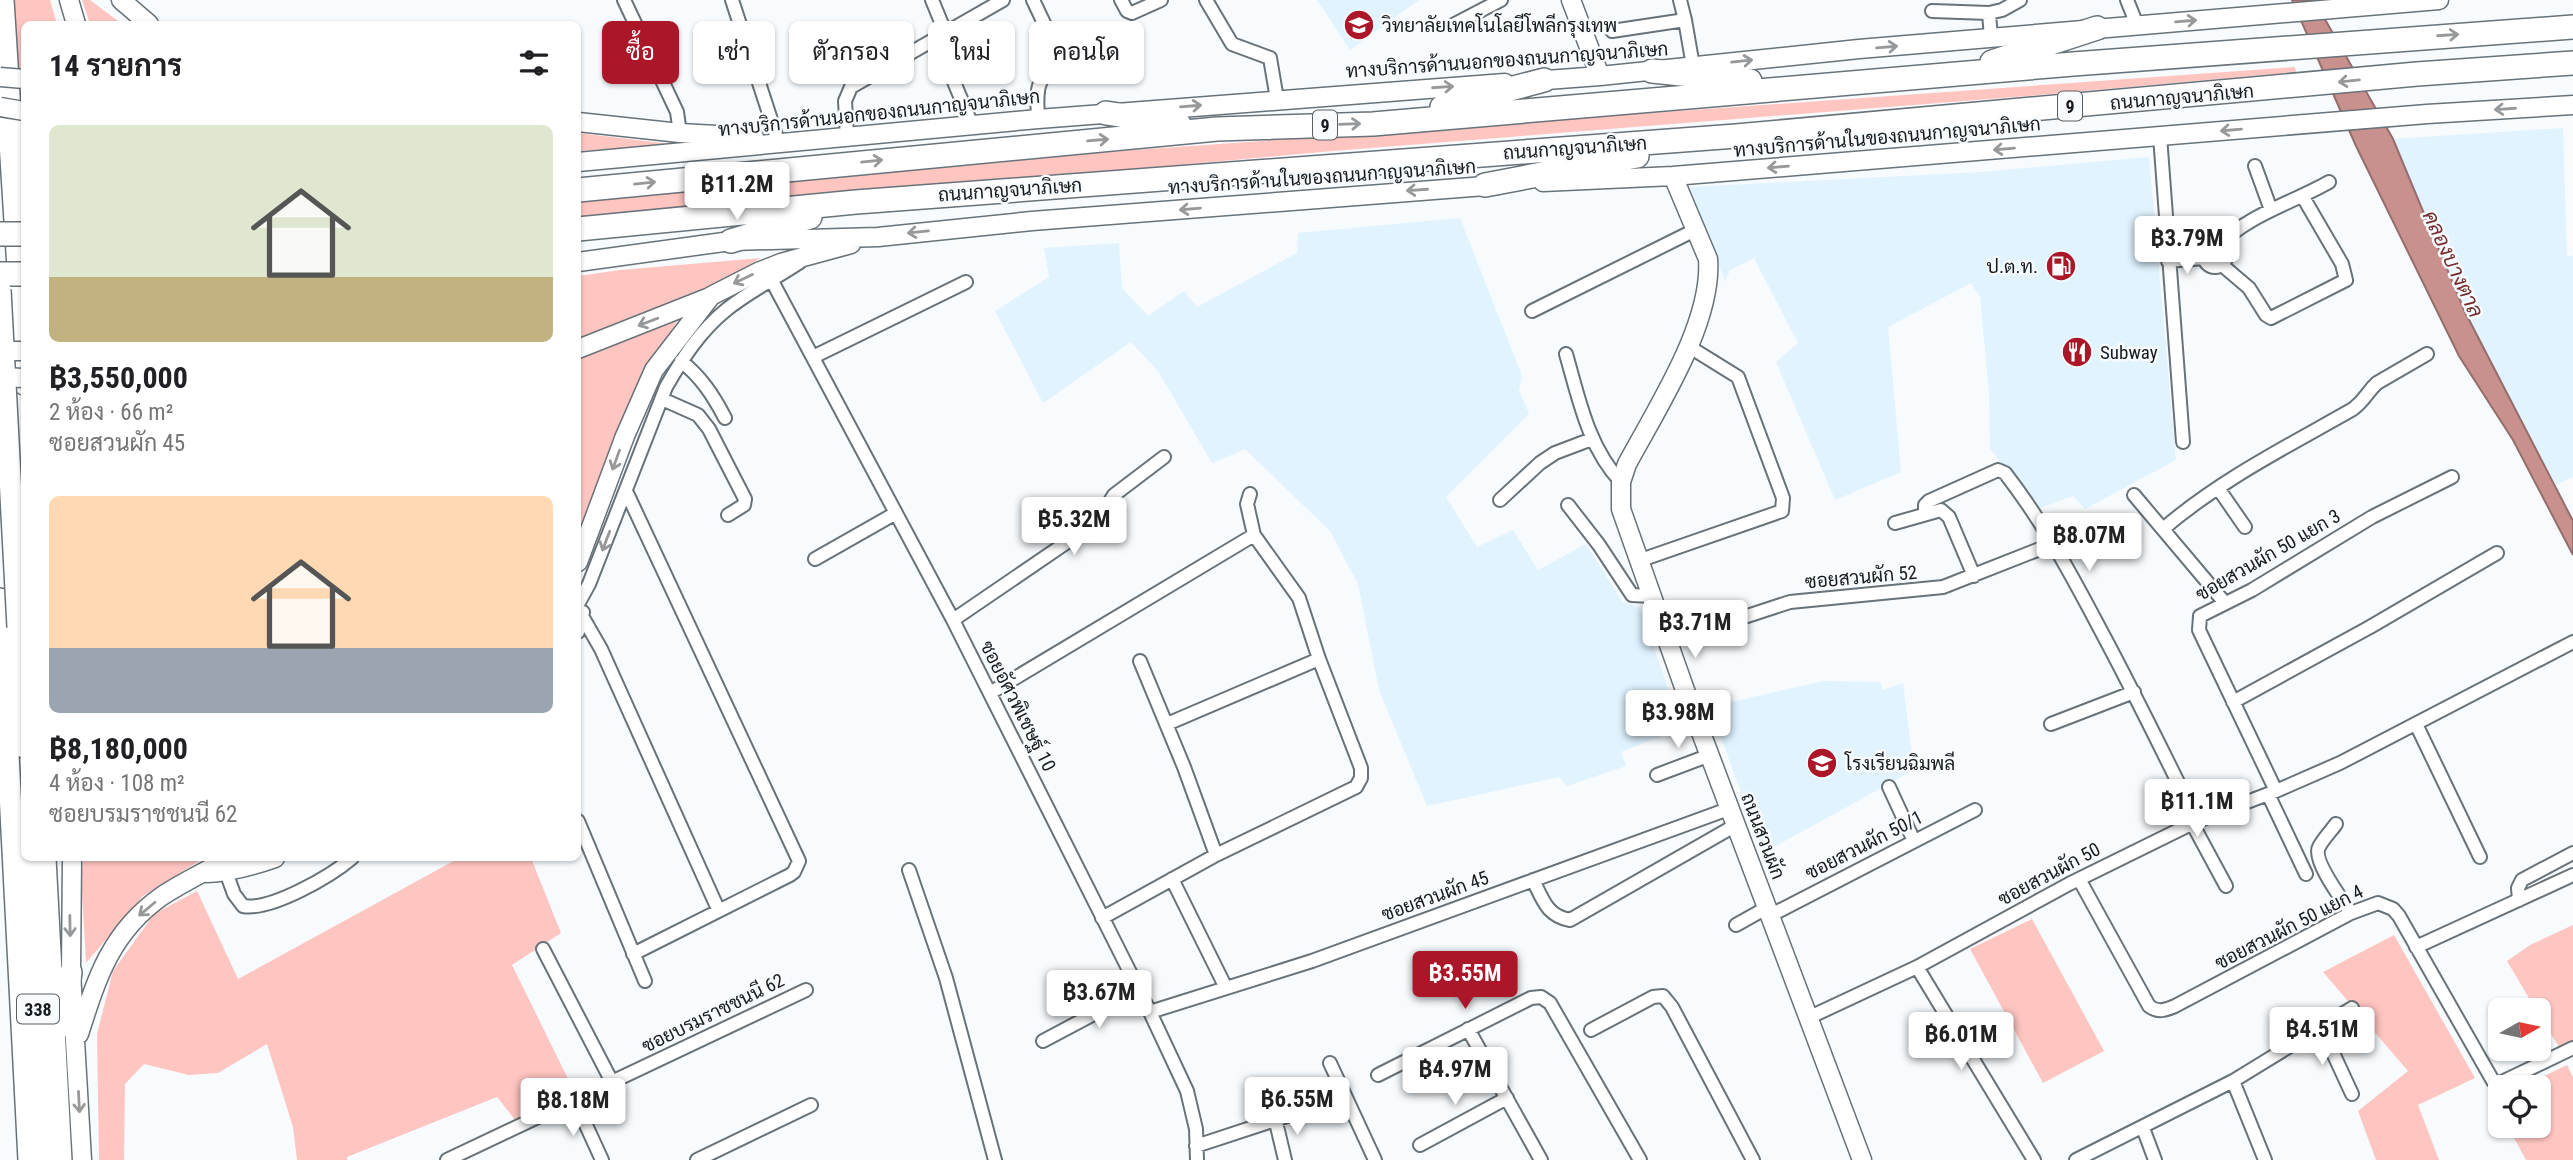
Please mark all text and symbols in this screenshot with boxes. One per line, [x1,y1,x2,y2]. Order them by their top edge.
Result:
school or university icon: วิทยาลัยเทคโนโลยีโพลีกรุงเทพ [1342,8,1376,42]
place label: วิทยาลัยเทคโนโลยีโพลีกรุงเทพ [1382,13,1617,38]
one-way arrow [2175,14,2197,27]
chip: ซื้อ [602,21,679,84]
chip: เช่า [693,21,775,84]
chip: ตัวกรอง [789,21,914,84]
chip: ใหม่ [928,21,1015,84]
chip: คอนโด [1029,21,1144,84]
one-way arrow [2436,28,2459,41]
street label: ทางบริการด้านนอกของถนนกาญจนาภิเษก [1345,37,1669,83]
one-way arrow [1875,40,1897,53]
icon: filters [515,44,553,82]
text: 14 รายการ [49,48,182,83]
one-way arrow [1731,55,1753,68]
one-way arrow [2338,74,2361,87]
street label: ถนนกาญจนาภิเษก [2109,79,2255,115]
one-way arrow [1431,80,1453,93]
street label: ทางบริการด้านนอกของถนนกาญจนาภิเษก [717,85,1041,141]
road number: 9 [2058,92,2082,120]
one-way arrow [1179,99,1202,112]
one-way arrow [2494,103,2517,116]
road number: 9 [1313,110,1337,140]
street label: ทางบริการด้านในของถนนกาญจนาภิเษก [1732,111,2042,162]
one-way arrow [1338,118,1361,131]
one-way arrow [2220,124,2243,137]
street label: ถนนกาญจนาภิเษก [1502,131,1648,165]
one-way arrow [1087,133,1109,146]
one-way arrow [1993,143,2016,156]
street label: ทางบริการด้านในของถนนกาญจนาภิเษก [1167,154,1477,199]
one-way arrow [860,155,883,168]
one-way arrow [1766,161,1789,174]
pin: ฿11.2M [680,162,794,222]
icon: home [238,170,364,296]
text: ฿11.2M [701,171,773,198]
street label: ถนนกาญจนาภิเษก [937,173,1083,207]
one-way arrow [634,177,656,190]
one-way arrow [1405,183,1428,196]
one-way arrow [1179,203,1202,216]
water label: คลองบางตาล [2418,207,2488,321]
pin: ฿3.79M [2130,216,2244,276]
text: ฿3.79M [2151,225,2223,252]
one-way arrow [908,226,930,239]
fuel station icon: ป.ต.ท. [2044,249,2078,283]
place label: ป.ต.ท. [1987,255,2038,278]
one-way arrow [733,273,754,287]
one-way arrow [637,317,659,330]
restaurant icon: Subway [2060,335,2094,369]
place label: Subway [2100,341,2158,364]
text: ฿3,550,000 [49,360,188,395]
text: 2 ห้อง · 66 m² [49,399,173,426]
text: ซอยสวนผัก 45 [49,430,185,457]
one-way arrow [609,449,621,471]
pin: ฿5.32M [1017,498,1131,557]
street label: ซอยสวนผัก 50 แยก 3 [2192,504,2344,606]
text: ฿5.32M [1038,506,1110,533]
pin: ฿8.07M [2032,514,2146,573]
text: ฿8.07M [2053,522,2125,549]
one-way arrow [599,530,612,551]
icon: home [238,541,364,667]
street label: ซอยสวนผัก 52 [1804,561,1918,593]
pin: ฿3.71M [1638,600,1752,660]
text: ฿3.71M [1659,609,1731,636]
street label: ซอยอัศวพิเชษฐ์ 10 [974,636,1062,776]
pin: ฿3.98M [1621,690,1735,750]
text: ฿3.98M [1642,699,1714,726]
text: ฿8,180,000 [49,731,188,766]
school or university icon: โรงเรียนฉิมพลี [1805,746,1839,780]
place label: โรงเรียนฉิมพลี [1844,751,1955,775]
text: 4 ห้อง · 108 m² [49,770,185,797]
pin: ฿11.1M [2140,780,2254,839]
text: ฿11.1M [2161,788,2233,815]
street label: ถนนสวนผัก [1736,789,1790,883]
text: ซอยบรมราชชนนี 62 [49,801,237,828]
street label: ซอยสวนผัก 50/1 [1801,805,1927,885]
street label: ซอยสวนผัก 50 [1994,837,2104,911]
street label: ซอยสวนผัก 45 [1378,866,1492,926]
street label: ซอยสวนผัก 50 แยก 4 [2211,880,2367,974]
one-way arrow [138,901,156,917]
one-way arrow [63,914,77,937]
pin: ฿3.55M [1408,951,1522,1011]
text: ฿3.55M [1429,960,1501,987]
street label: ซอยบรมราชชนนี 62 [638,968,788,1057]
pin: ฿3.67M [1042,970,1156,1030]
text: ฿3.67M [1063,979,1135,1006]
road number: 338 [17,994,59,1024]
north arrow [2488,998,2552,1060]
map controls [2488,998,2551,1138]
pin: ฿4.51M [2265,1007,2379,1067]
pin: ฿6.01M [1904,1012,2018,1072]
text: ฿4.51M [2286,1016,2358,1043]
text: ฿6.01M [1925,1021,1997,1048]
pin: ฿4.97M [1398,1048,1512,1107]
text: ฿4.97M [1419,1056,1491,1083]
button: locate [2488,1075,2551,1138]
pin: ฿8.18M [516,1078,630,1138]
pin: ฿6.55M [1240,1078,1354,1137]
text: ฿6.55M [1261,1086,1333,1113]
text: ฿8.18M [537,1087,609,1114]
one-way arrow [73,1090,86,1113]

